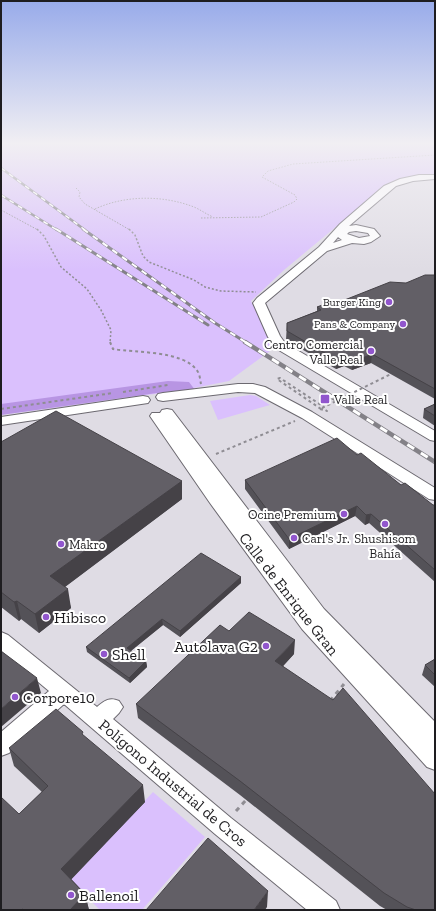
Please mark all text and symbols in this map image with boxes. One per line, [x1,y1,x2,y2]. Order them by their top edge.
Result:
place label: Burger King [323,296,381,309]
marker: Burger King [384,297,394,307]
place label: Pans & Company [314,318,395,331]
marker: Pans & Company [398,319,408,329]
place label: Centro Comercial Valle Real [264,337,364,367]
marker: Centro Comercial Valle Real [366,346,376,356]
place label: Valle Real [333,392,388,407]
marker: Valle Real [319,393,331,405]
place label: Ocine Premium [248,507,337,522]
marker: Ocine Premium [339,509,349,519]
marker: Shushisom Bahía [380,519,390,529]
street label: Calle de Enrique Gran [235,529,343,660]
place label: Carl's Jr. [302,531,350,546]
place label: Shushisom Bahía [354,531,417,561]
marker: Carl's Jr. [289,533,299,543]
place label: Makro [69,537,106,552]
marker: Makro [56,539,66,549]
place label: Hibisco [54,608,106,627]
marker: Hibisco [41,612,51,622]
place label: Autolava G2 [174,637,258,656]
marker: Autolava G2 [261,641,271,651]
place label: Shell [112,645,146,664]
marker: Shell [99,649,109,659]
place label: Corpore10 [23,688,95,707]
marker: Corpore10 [10,692,20,702]
street label: Polígono Industrial de Cros [95,715,251,851]
place label: Ballenoil [79,886,139,905]
marker: Ballenoil [66,890,76,900]

